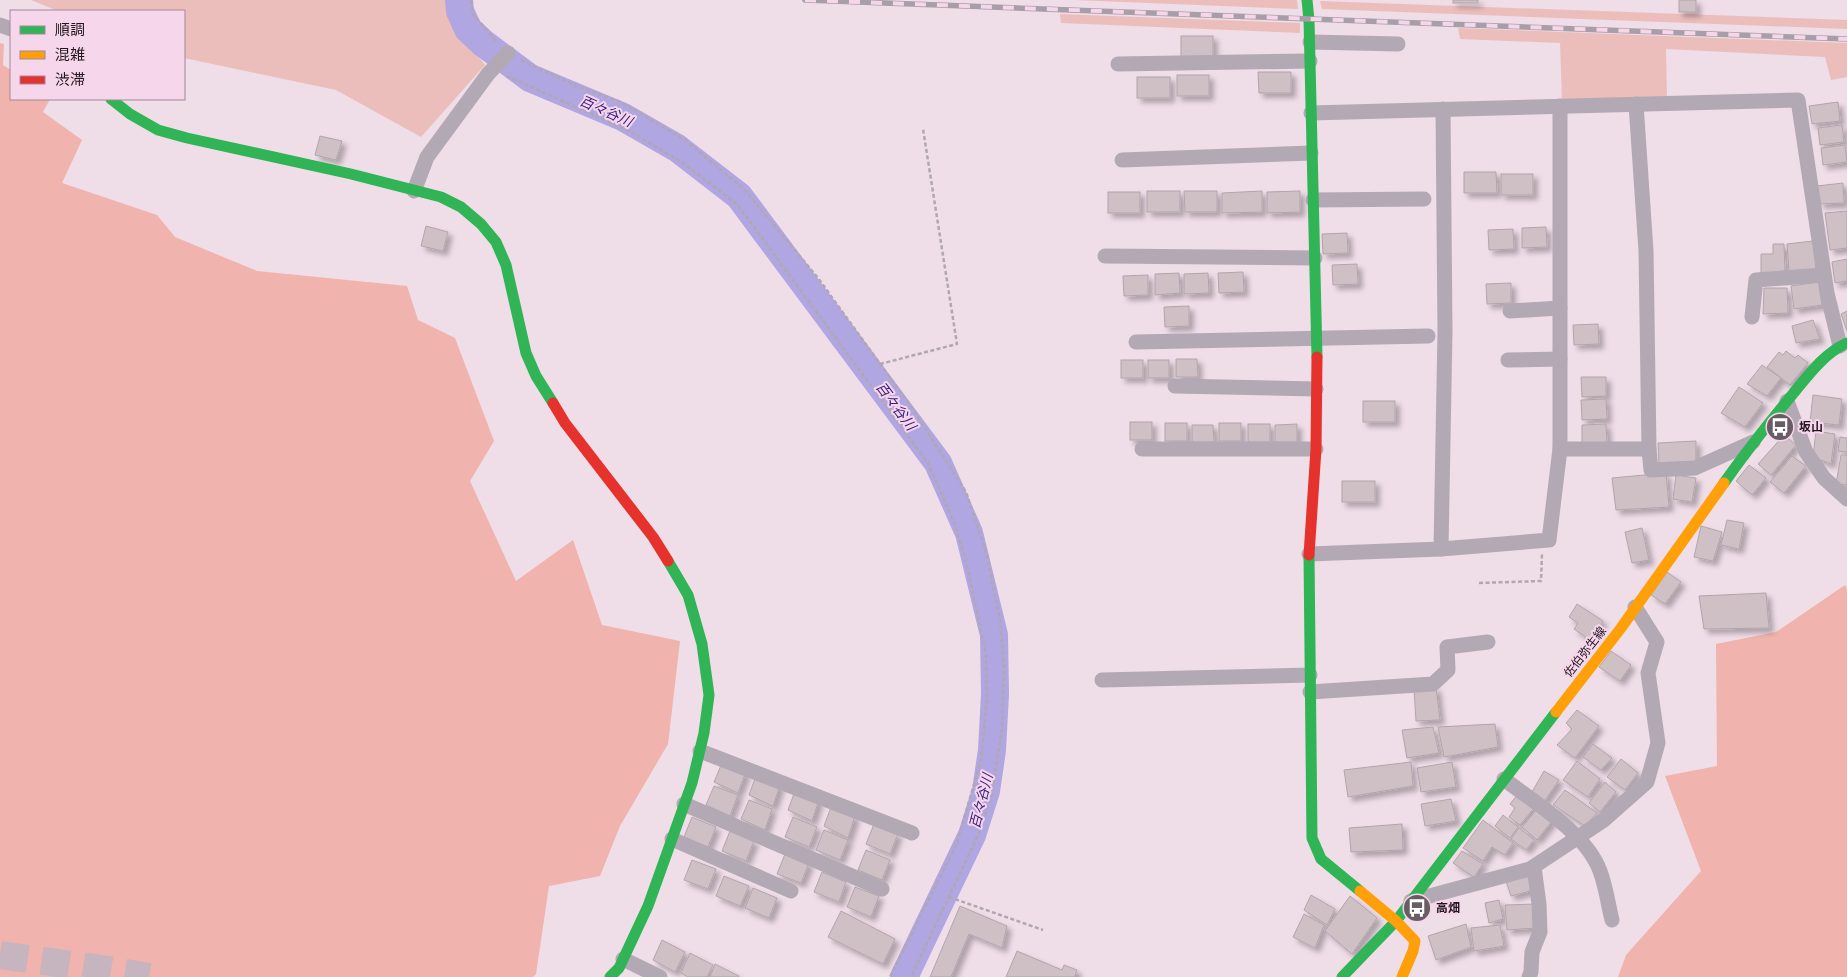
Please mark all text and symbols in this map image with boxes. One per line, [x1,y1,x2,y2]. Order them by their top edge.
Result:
legend [10,10,185,100]
text: 順調 [55,21,85,38]
text: 混雑 [55,46,85,63]
text: 渋滞 [55,71,85,88]
water label: 百々谷川 [577,92,637,131]
water label: 百々谷川 [873,379,920,435]
bus stop icon: 坂山 [1765,412,1795,442]
place label: 坂山 [1799,420,1823,434]
street label: 佐伯弥生線 [1561,624,1609,680]
water label: 百々谷川 [966,770,996,830]
bus stop icon: 高畑 [1402,893,1432,923]
place label: 高畑 [1436,901,1460,915]

